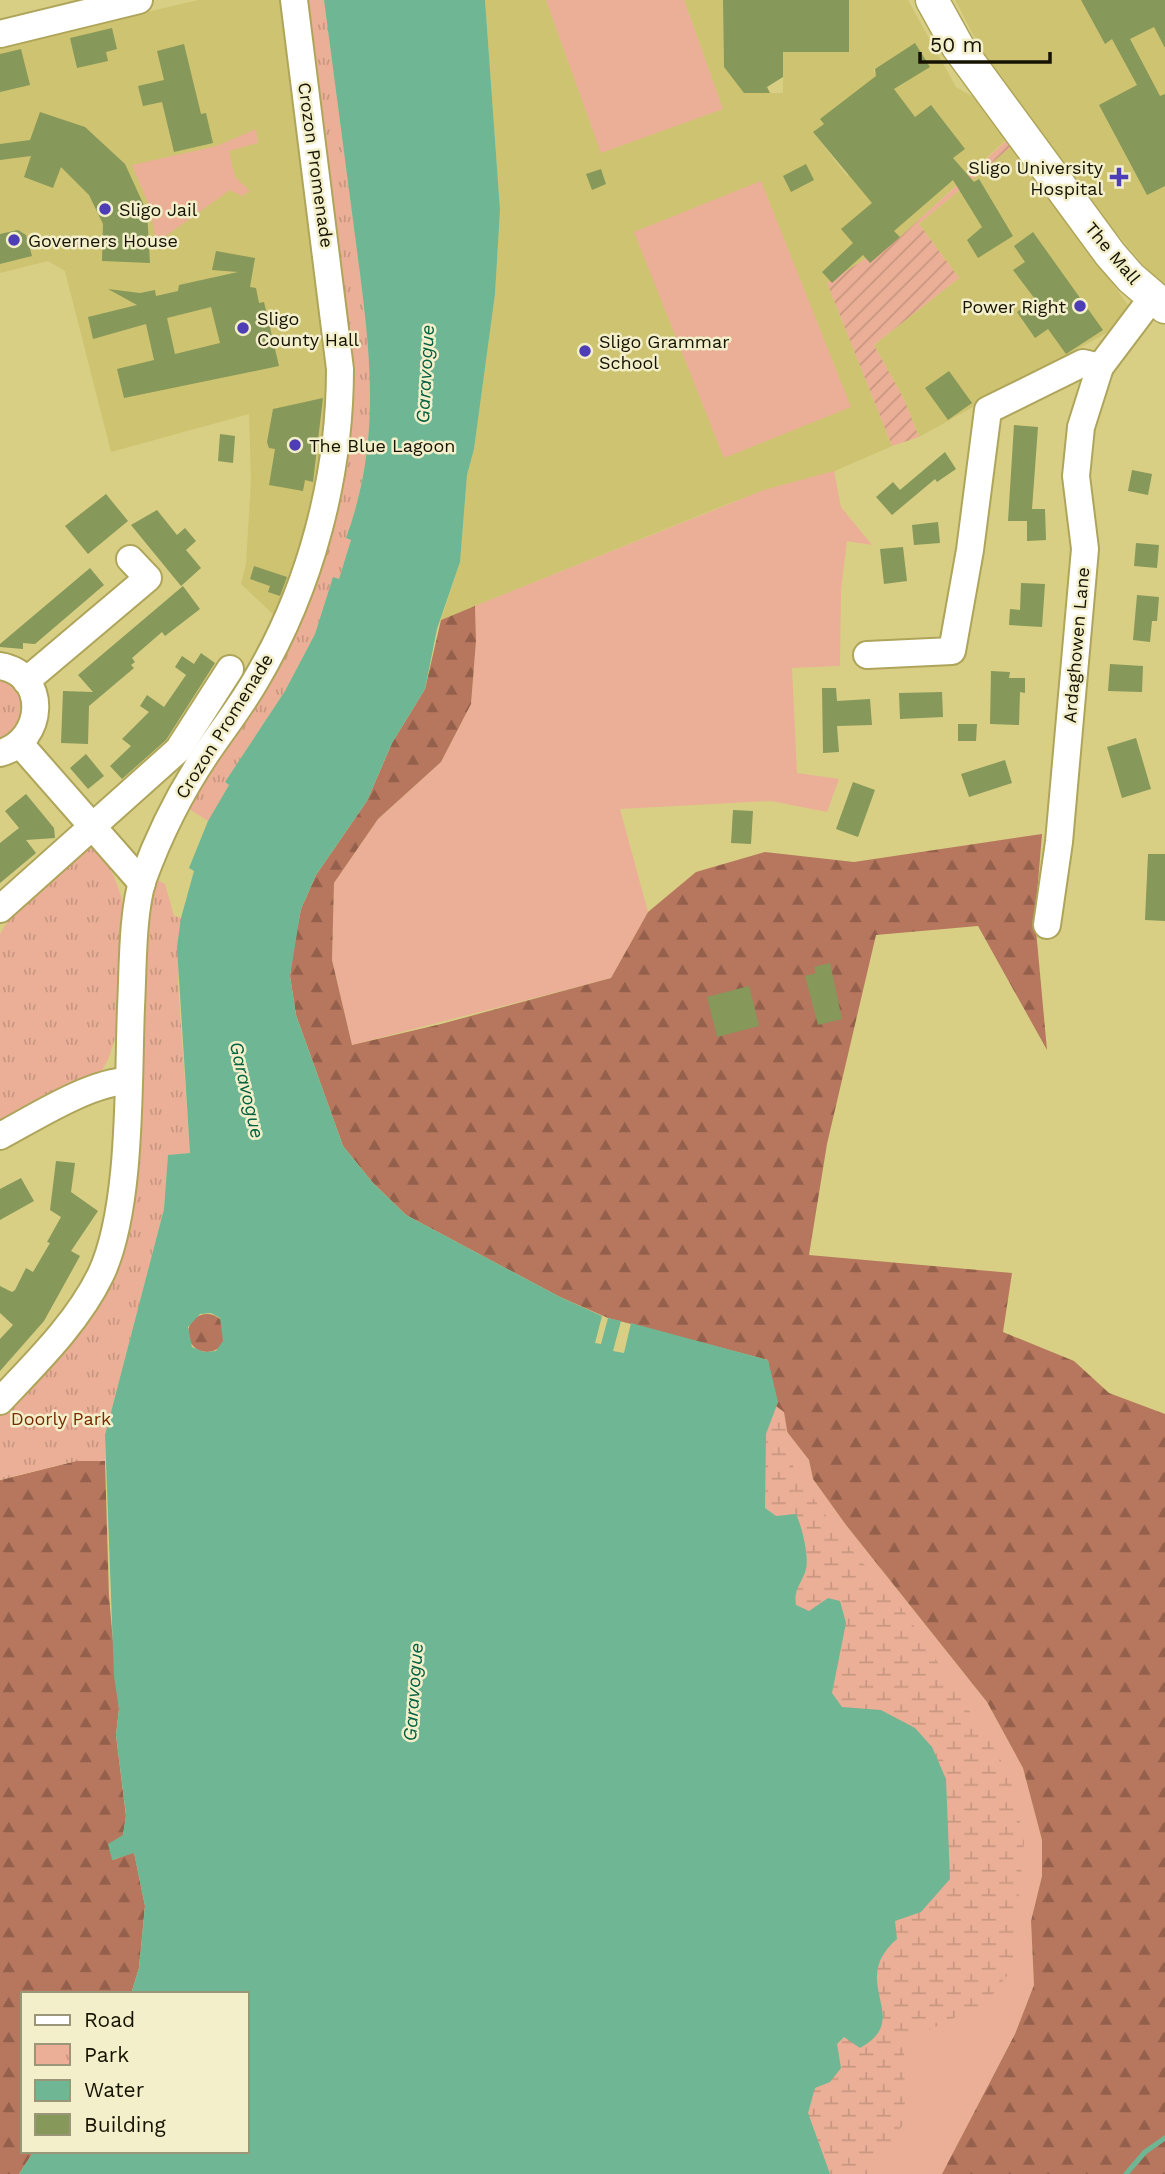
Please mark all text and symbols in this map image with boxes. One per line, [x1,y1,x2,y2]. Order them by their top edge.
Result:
scale bar [920,21,1050,65]
text: 50 m [930,32,982,57]
street label: Crozon Promenade [294,81,338,249]
place label: Sligo University Hospital [968,157,1104,199]
marker: Sligo University Hospital [1109,167,1129,187]
place label: Sligo Jail [119,199,198,220]
marker: Sligo Jail [97,201,113,217]
street label: The Mall [1081,218,1145,289]
place label: Governers House [28,230,178,251]
marker: Governers House [6,232,22,248]
place label: Power Right [962,296,1066,317]
marker: Power Right [1072,298,1088,314]
place label: Sligo County Hall [257,308,360,350]
marker: Sligo County Hall [235,320,251,336]
water label: Garavogue [411,324,439,424]
place label: Sligo Grammar School [599,331,730,373]
marker: Sligo Grammar School [577,343,593,359]
place label: The Blue Lagoon [309,435,455,456]
marker: The Blue Lagoon [287,437,303,453]
street label: Ardaghowen Lane [1059,566,1093,724]
street label: Crozon Promenade [171,650,277,802]
water label: Garavogue [225,1039,269,1141]
park label: Doorly Park [11,1408,111,1429]
water label: Garavogue [398,1642,428,1742]
legend [21,1992,248,2153]
text: Road [84,2007,135,2032]
text: Park [84,2042,129,2067]
text: Water [84,2077,145,2102]
text: Building [84,2112,166,2137]

